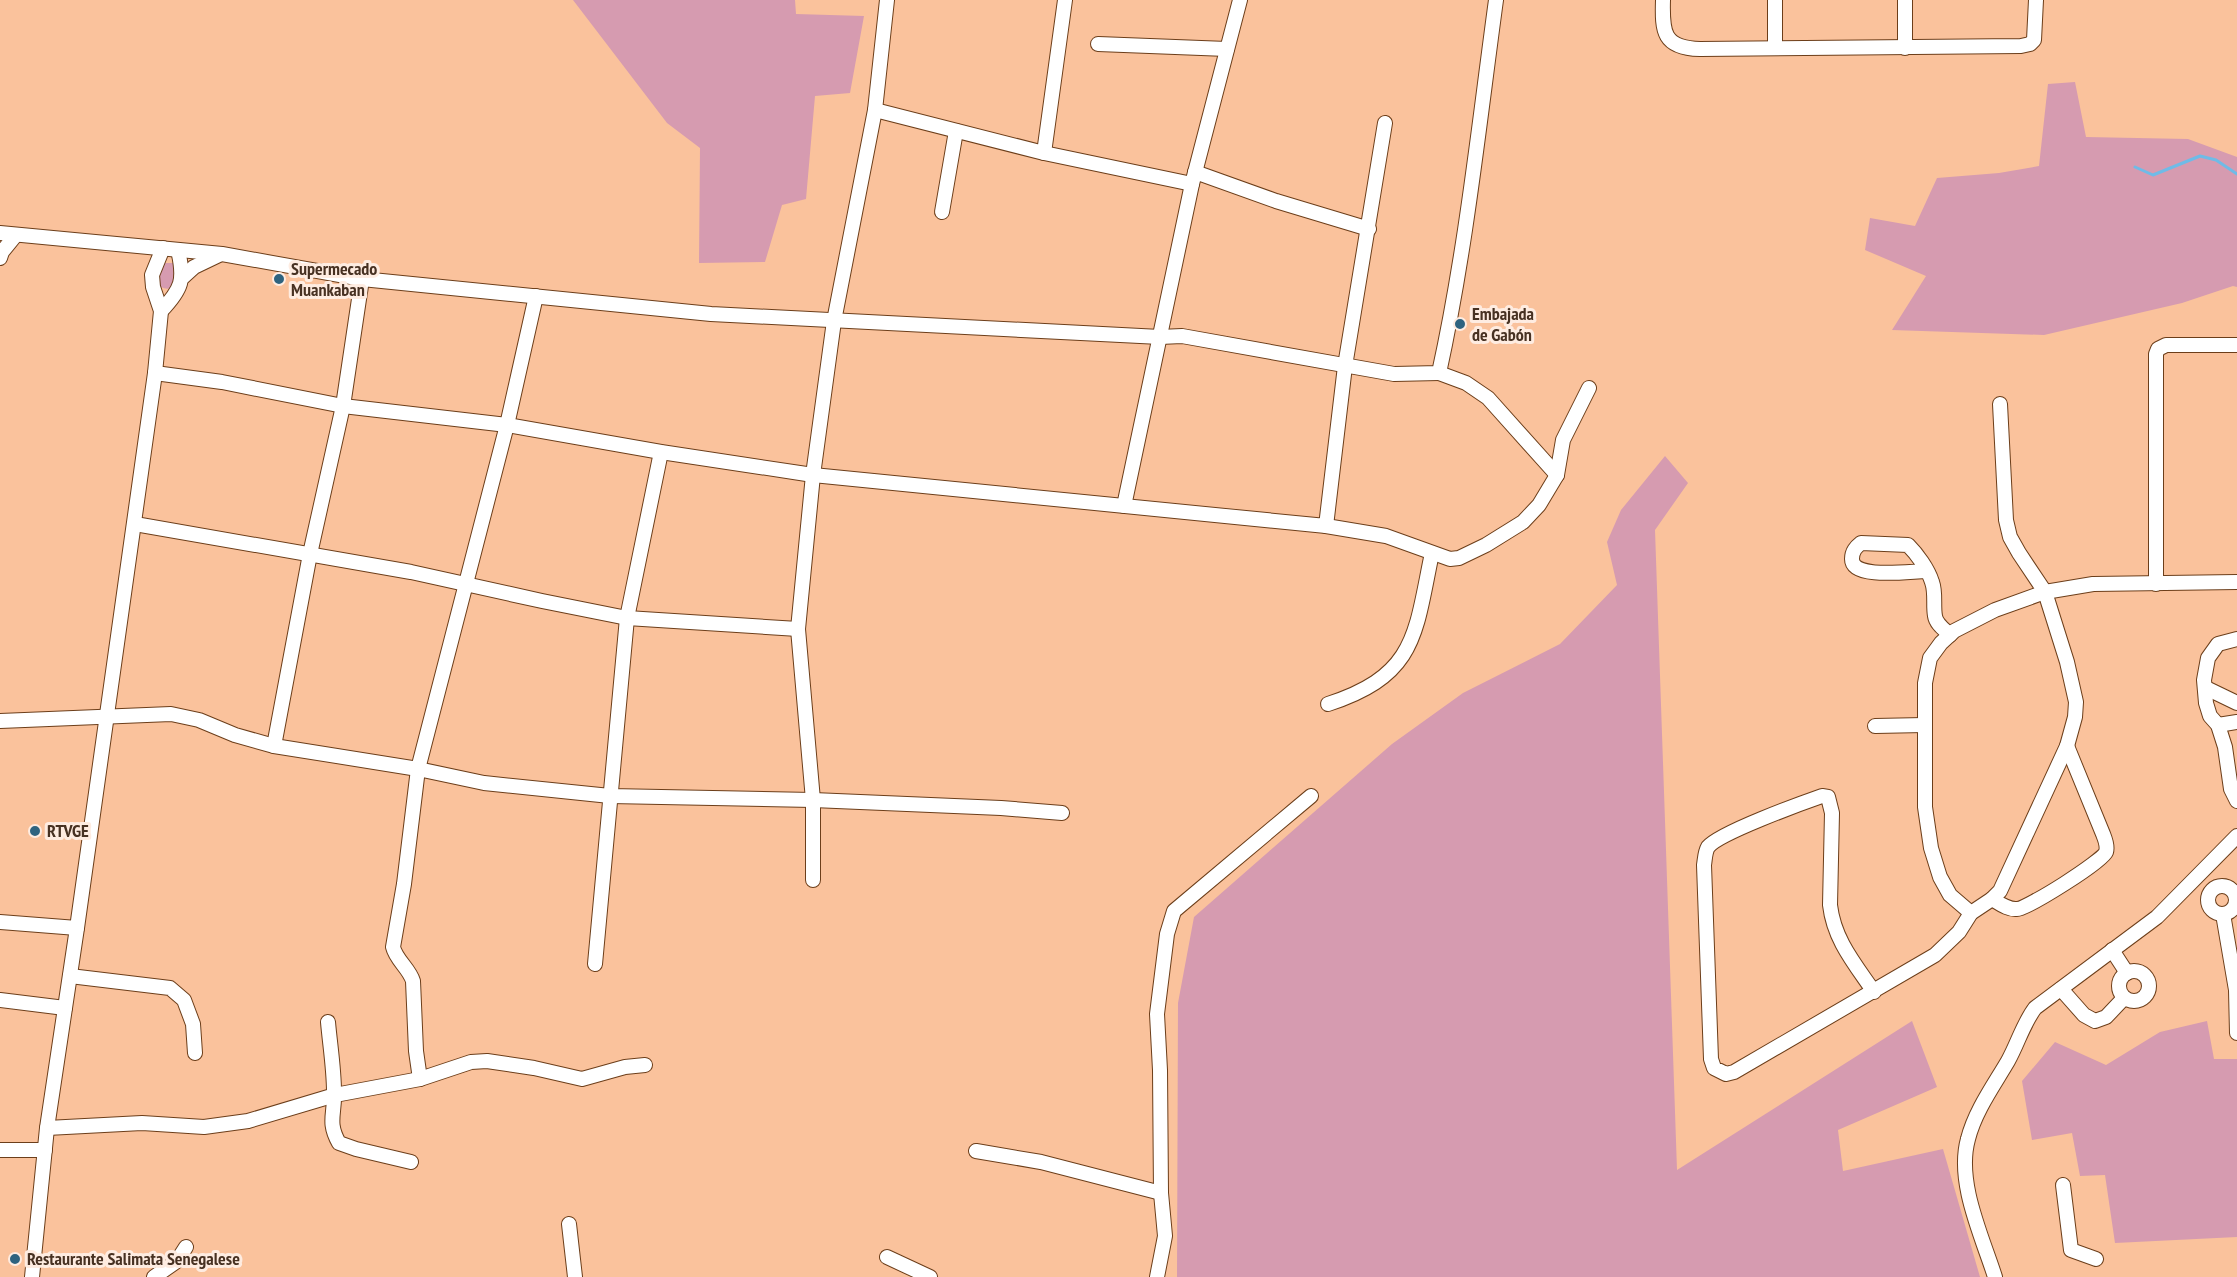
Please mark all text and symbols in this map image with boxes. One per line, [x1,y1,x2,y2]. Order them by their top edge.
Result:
place label: Supermecado Muankaban [291,257,377,301]
marker: Supermecado Muankaban [272,272,286,286]
place label: Embajada de Gabón [1472,302,1534,346]
marker: Embajada de Gabón [1453,317,1467,331]
place label: RTVGE [47,819,89,842]
marker: RTVGE [28,824,42,838]
place label: Restaurante Salimata Senegalese [27,1247,240,1270]
marker: Restaurante Salimata Senegalese [8,1252,22,1266]

